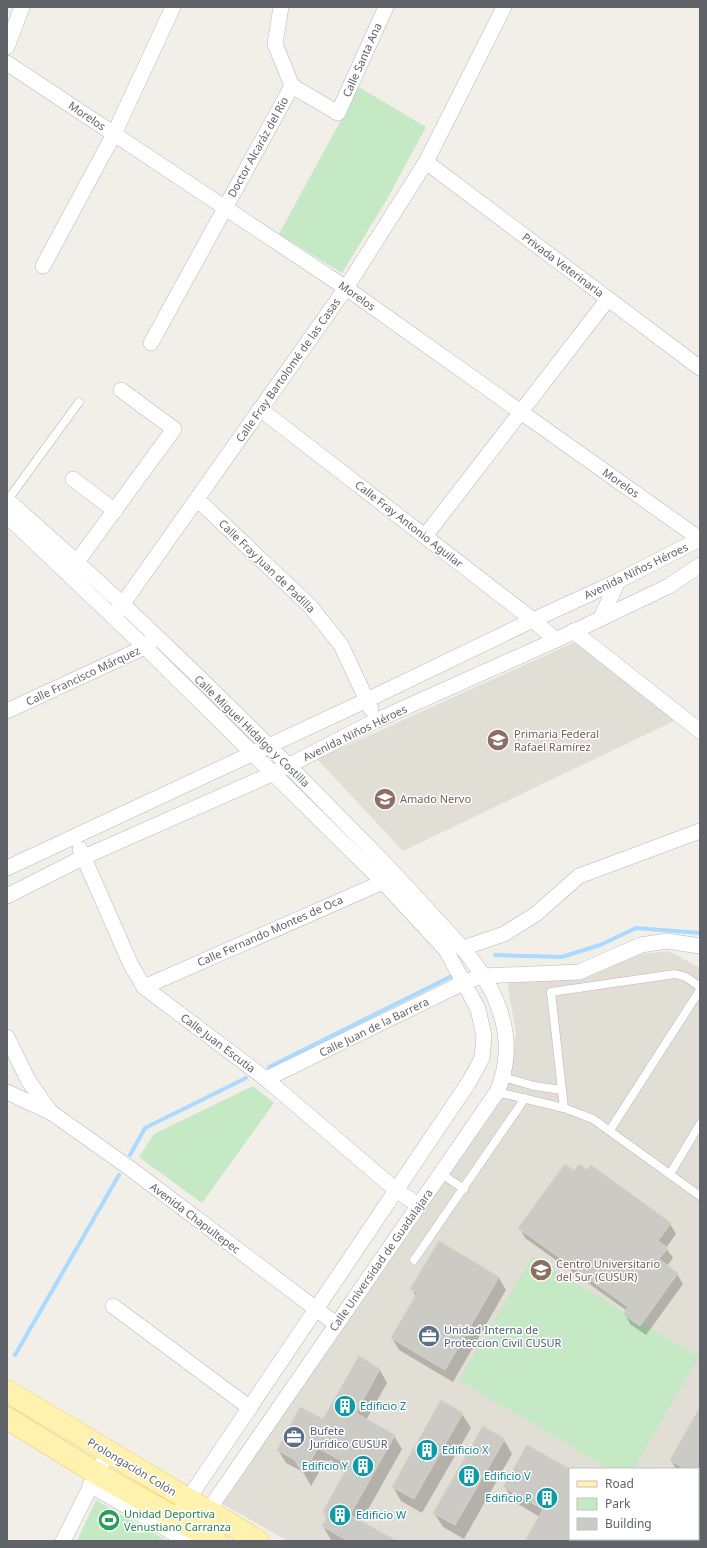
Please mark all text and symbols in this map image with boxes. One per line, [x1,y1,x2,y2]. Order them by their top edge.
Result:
street label: Calle Santa Ana [338,20,385,99]
street label: Doctor Alcaráz del Río [224,93,292,200]
street label: Morelos [66,98,109,134]
street label: Privada Veterinaria [520,229,607,300]
street label: Morelos [336,277,379,314]
street label: Calle Fray Bartolomé de las Casas [232,295,343,445]
street label: Morelos [600,464,643,501]
street label: Calle Fray Antonio Aguilar [352,477,467,571]
street label: Calle Fray Juan de Padilla [216,516,319,616]
street label: Avenida Niños Héroes [581,539,690,602]
street label: Calle Francisco Márquez [23,642,142,709]
street label: Calle Miguel Hidalgo y Costilla [191,671,313,790]
street label: Avenida Niños Héroes [300,701,409,764]
place label: Primaria Federal Rafael Ramírez [514,726,599,754]
school or university icon: Primaria Federal Rafael Ramírez [485,727,511,753]
school or university icon: Amado Nervo [372,786,398,812]
place label: Amado Nervo [400,791,471,806]
street label: Calle Fernando Montes de Oca [195,892,345,970]
street label: Calle Juan de la Barrera [317,993,431,1060]
street label: Calle Juan Escutia [178,1010,259,1076]
street label: Avenida Chapultepec [147,1179,243,1256]
street label: Calle Universidad de Guadalajara [325,1185,436,1334]
place label: Centro Universitario del Sur (CUSUR) [556,1256,660,1284]
school or university icon: Centro Universitario del Sur (CUSUR) [528,1257,554,1283]
place label: Unidad Interna de Proteccion Civil CUSUR [444,1322,562,1350]
office icon: Unidad Interna de Proteccion Civil CUSUR [416,1323,442,1349]
building icon: Edificio Z [332,1393,358,1419]
place label: Edificio Z [360,1398,406,1413]
place label: Bufete Jurídico CUSUR [309,1423,388,1451]
office icon: Bufete Jurídico CUSUR [281,1424,307,1450]
street label: Prolongación Colón [85,1434,179,1499]
building icon: Edificio X [414,1437,440,1463]
place label: Edificio X [442,1442,489,1457]
building icon: Edificio Y [350,1453,376,1479]
place label: Edificio Y [302,1458,349,1473]
building icon: Edificio V [456,1463,482,1489]
place label: Edificio V [484,1468,531,1483]
legend [569,1468,699,1540]
text: Road [605,1475,634,1492]
building icon: Edificio P [534,1485,560,1511]
place label: Edificio P [485,1490,532,1505]
text: Park [605,1495,631,1512]
building icon: Edificio W [327,1502,353,1528]
place label: Unidad Deportiva Venustiano Carranza [124,1506,231,1534]
sports icon: Unidad Deportiva Venustiano Carranza [96,1507,122,1533]
place label: Edificio W [356,1507,407,1522]
text: Building [605,1515,652,1532]

